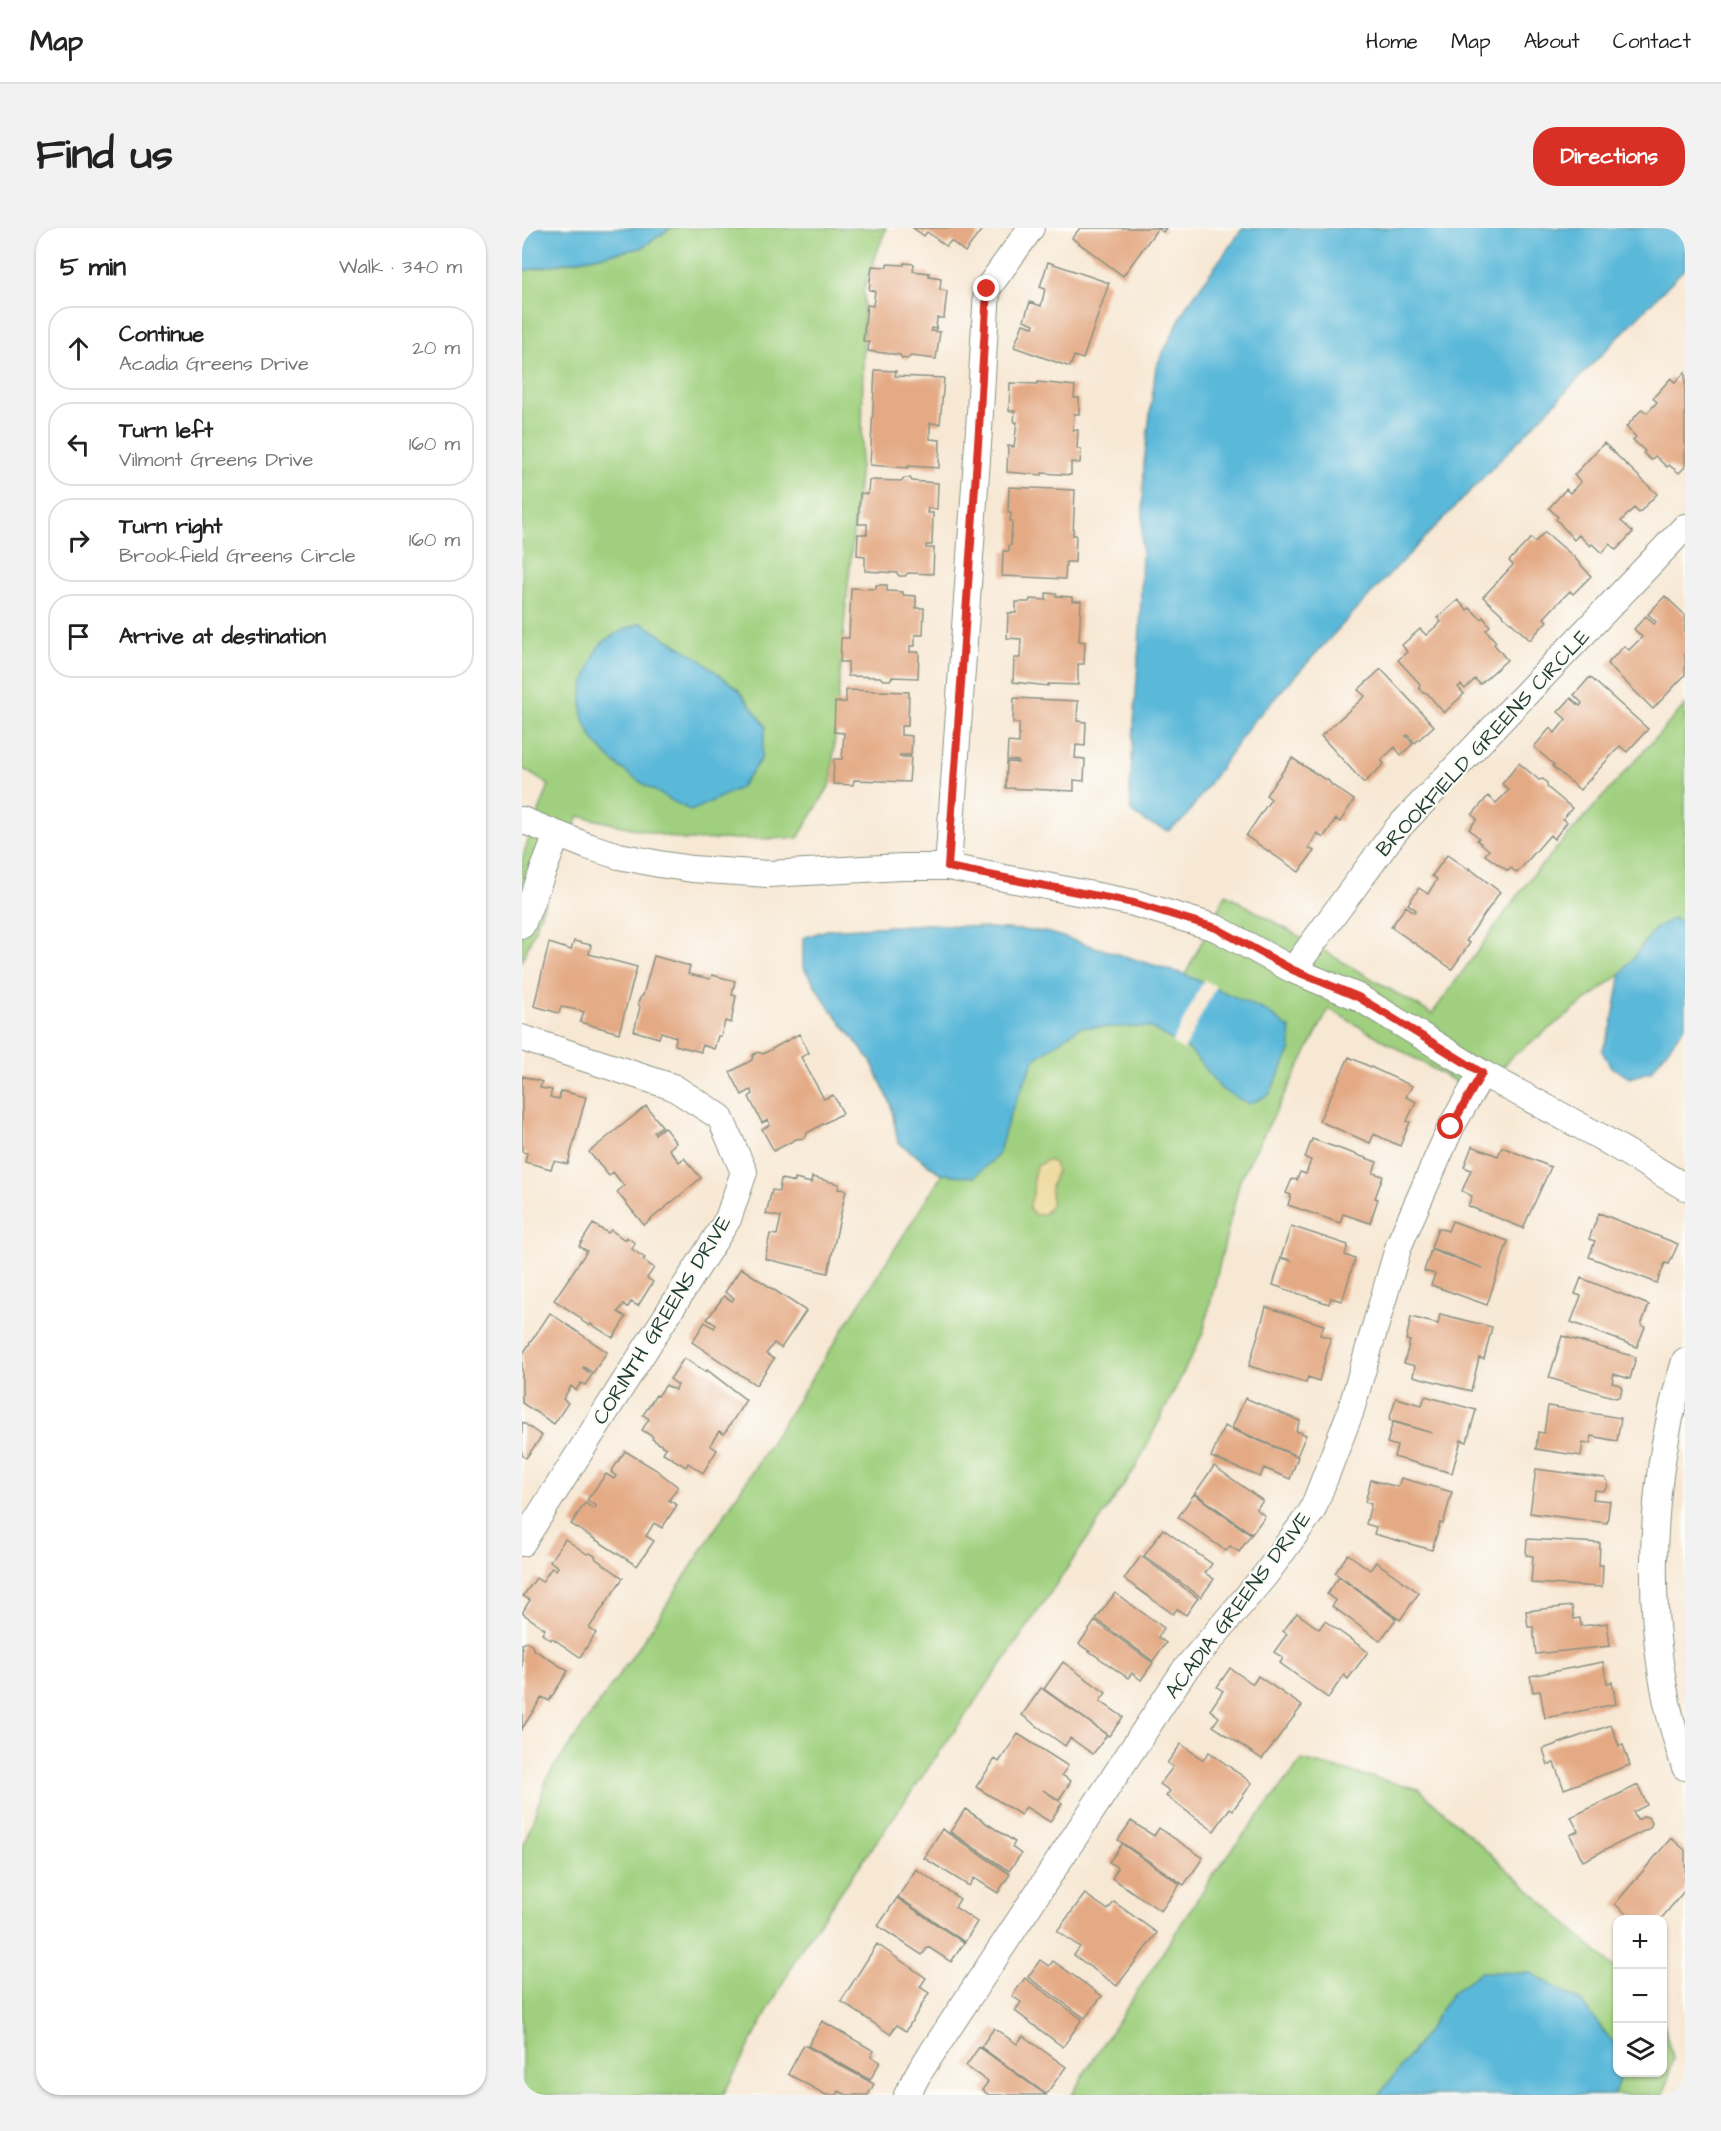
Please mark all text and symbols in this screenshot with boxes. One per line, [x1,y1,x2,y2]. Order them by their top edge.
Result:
text: Map [30,22,83,61]
text: Home [1366,27,1418,56]
text: Map [1451,27,1491,56]
text: About [1524,27,1580,56]
text: Contact [1613,27,1691,56]
text: Find us [36,127,173,185]
button: Directions [1533,127,1685,186]
text: 5 min [60,249,126,285]
text: Walk · 340 m [339,253,462,281]
route end [973,275,999,301]
text: Continue [119,319,204,350]
icon: ahead [62,332,95,365]
text: 20 m [412,334,460,362]
text: Acadia Greens Drive [119,350,309,378]
text: Turn left [119,415,213,446]
icon: left [62,428,95,461]
text: 160 m [409,430,460,458]
text: Vilmont Greens Drive [119,446,313,474]
text: Turn right [119,511,222,542]
icon: right [62,524,95,557]
text: 160 m [409,526,460,554]
text: Brookfield Greens Circle [119,542,356,570]
icon: arrive [62,620,95,653]
text: Arrive at destination [119,621,326,652]
street label: BROOKFIELD GREENS CIRCLE [1369,622,1597,863]
route start [1437,1113,1463,1139]
street label: CORINTH GREENS DRIVE [586,1210,739,1430]
street label: ACADIA GREENS DRIVE [1158,1505,1318,1704]
map controls [1613,1915,1667,2077]
button: + [1613,1915,1667,1969]
button: − [1613,1969,1667,2023]
button: layers [1613,2023,1667,2077]

